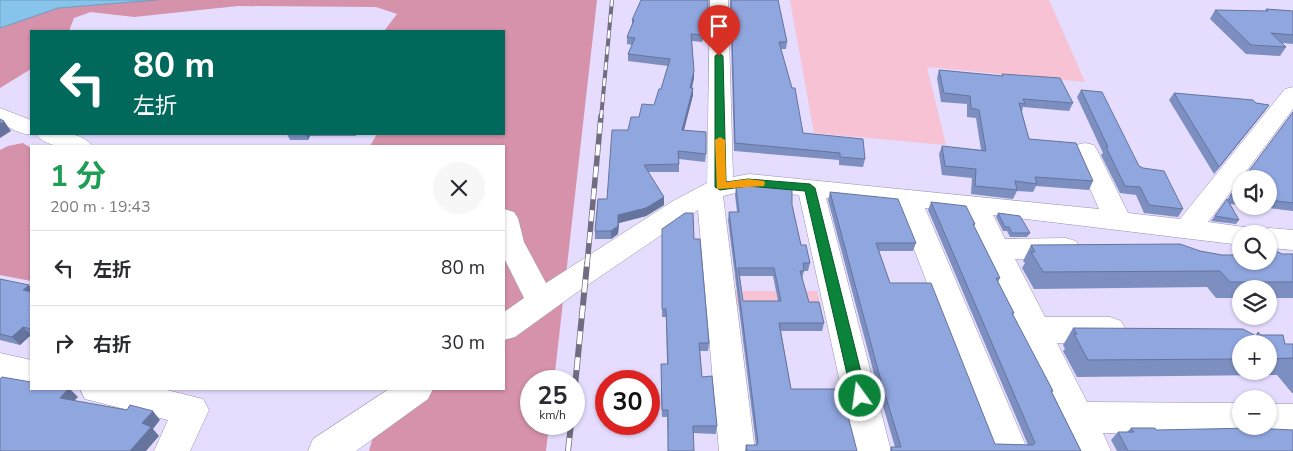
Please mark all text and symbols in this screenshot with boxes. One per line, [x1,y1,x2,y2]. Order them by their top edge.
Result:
pin [698,5,740,56]
icon: arrive [705,12,733,40]
text: 80 m [133,42,215,89]
icon: left [50,50,115,115]
text: 左折 [133,91,177,121]
text: 1 分 [50,156,106,197]
button: close [433,162,485,214]
map controls [1232,170,1277,435]
button: sound [1232,170,1277,215]
text: 200 m · 19:43 [50,196,151,218]
button: search [1232,225,1277,270]
icon: left [50,254,78,282]
text: 80 m [441,255,485,281]
text: 左折 [93,257,131,283]
button: layers [1232,280,1277,325]
icon: right [50,329,78,357]
text: 30 m [441,330,485,356]
text: 右折 [93,332,131,358]
button: + [1232,335,1277,380]
position arrow [833,369,885,421]
speed limit sign: 30 [595,370,660,435]
text: 25 [537,379,568,413]
button: − [1232,390,1277,435]
text: km/h [539,407,566,423]

